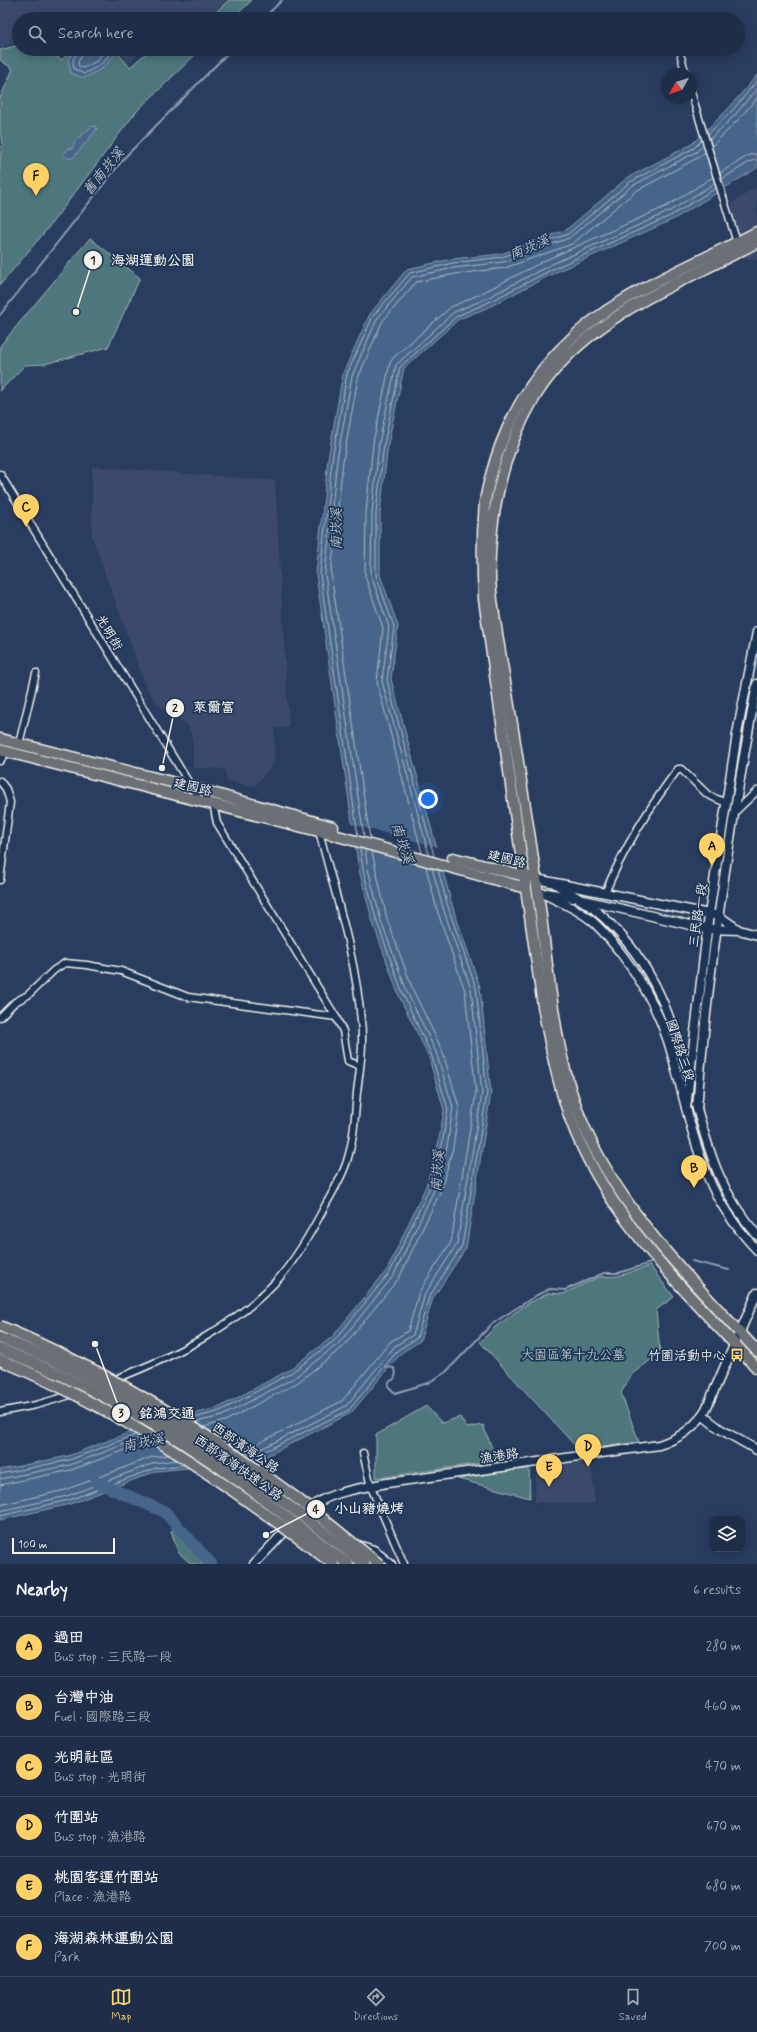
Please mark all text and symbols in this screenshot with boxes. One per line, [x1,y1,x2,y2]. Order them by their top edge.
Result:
search box [12,12,745,56]
icon: search [26,23,48,45]
text: Search here [58,24,134,44]
north arrow [661,68,697,104]
water label: 舊南崁溪 [79,143,129,199]
pin: F [23,163,49,196]
water label: 南崁溪 [507,231,553,265]
callout: 海湖運動公園 [83,247,203,273]
text: 海湖運動公園 [111,252,195,270]
text: 1 [90,253,96,269]
pin: C [13,494,39,527]
water label: 南崁溪 [328,507,346,550]
street label: 光明街 [91,612,126,654]
callout: 萊爾富 [165,695,243,721]
text: 萊爾富 [193,699,235,717]
text: 2 [172,701,178,717]
street label: 建國路 [172,774,214,800]
your location [418,789,438,809]
water label: 南崁溪 [387,821,417,867]
pin: A [699,833,725,866]
street label: 建國路 [486,846,528,872]
street label: 三民路一段 [686,882,711,949]
street label: 國際路三段 [661,1017,698,1084]
water label: 南崁溪 [428,1148,449,1193]
pin: B [681,1155,707,1188]
park label: 大園區第十九公墓 [521,1347,625,1364]
bus stop icon: 竹圍活動中心 [729,1347,745,1363]
place label: 竹圍活動中心 [648,1348,726,1365]
callout: 銘鴻交通 [111,1400,203,1426]
text: 銘鴻交通 [139,1405,195,1423]
text: 3 [118,1406,124,1422]
street label: 西部濱海公路 [208,1419,282,1478]
water label: 南崁溪 [121,1430,167,1456]
street label: 西部濱海快速公路 [191,1431,286,1505]
pin: D [575,1434,601,1467]
street label: 漁港路 [479,1445,520,1468]
pin: E [536,1454,562,1487]
callout: 小山豬燒烤 [306,1496,412,1522]
text: 小山豬燒烤 [334,1500,404,1518]
text: 4 [313,1502,320,1518]
map controls [709,1516,745,1552]
button: layers [709,1516,745,1552]
scale bar [12,1536,115,1555]
text: 100 m [18,1538,48,1552]
text: Nearby [16,1579,68,1601]
text: 6 results [693,1582,741,1599]
text: 過田 [54,1628,84,1648]
text: A [25,1638,33,1655]
text: 280 m [706,1638,741,1655]
text: Bus stop · 三民路一段 [54,1649,172,1666]
text: 台灣中油 [54,1688,114,1708]
text: B [25,1698,33,1715]
text: 460 m [705,1698,741,1715]
text: Fuel · 國際路三段 [54,1709,151,1726]
text: 光明社區 [54,1748,114,1768]
text: C [24,1758,34,1775]
text: 470 m [705,1758,741,1775]
text: Bus stop · 光明街 [54,1769,146,1786]
text: 竹圍站 [54,1808,99,1828]
text: D [25,1818,33,1835]
text: 670 m [706,1818,741,1835]
text: Bus stop · 漁港路 [54,1829,146,1846]
text: 桃園客運竹圍站 [54,1868,159,1888]
text: E [25,1878,33,1895]
text: 680 m [706,1878,741,1895]
text: Place · 漁港路 [54,1889,132,1906]
text: 海湖森林運動公園 [54,1929,174,1949]
text: F [26,1938,32,1955]
text: 700 m [704,1938,741,1955]
text: Park [54,1949,80,1966]
tab: Map [110,1986,132,2024]
tab: Directions [353,1986,398,2024]
tab: Saved [619,1986,647,2024]

